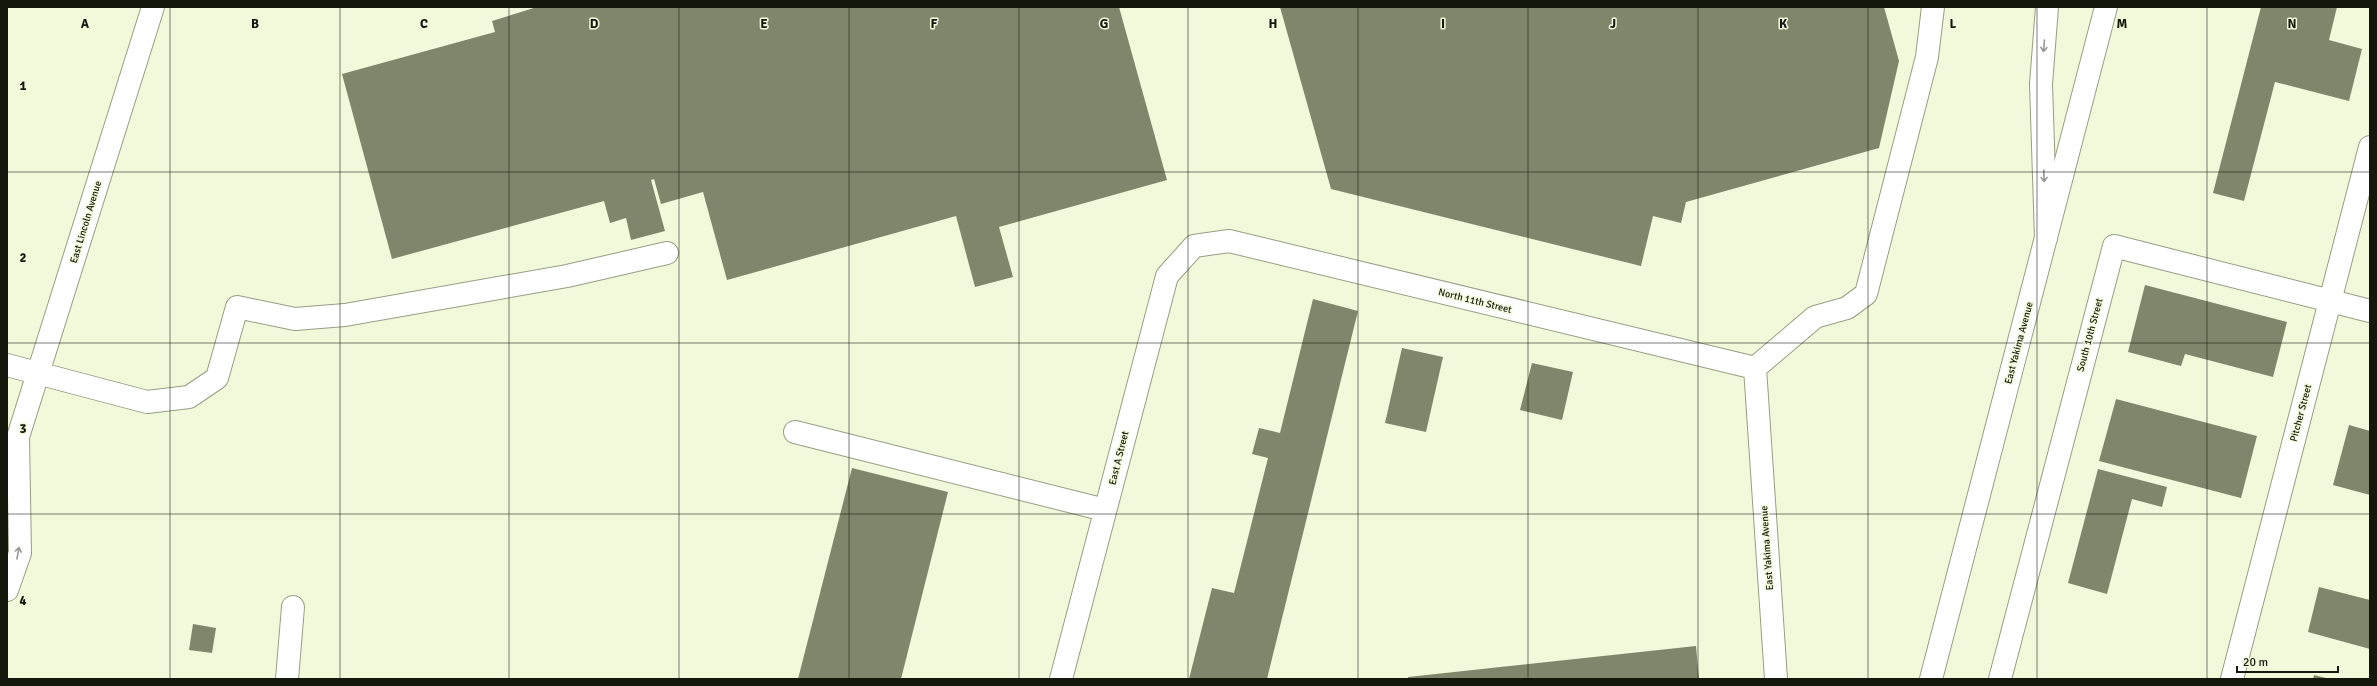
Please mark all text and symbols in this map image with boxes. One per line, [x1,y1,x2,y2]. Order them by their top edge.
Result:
text: A [81,16,90,32]
text: B [251,16,259,32]
text: C [420,16,428,32]
text: D [590,16,599,32]
text: E [760,16,768,32]
text: F [931,16,938,32]
text: G [1100,16,1108,32]
text: H [1269,16,1277,32]
text: I [1441,16,1445,32]
text: J [1610,16,1616,32]
text: K [1779,16,1787,32]
text: L [1950,16,1957,32]
text: M [2117,16,2128,32]
text: N [2287,16,2297,32]
one-way arrow [2040,39,2047,52]
text: 1 [19,78,27,94]
one-way arrow [2040,169,2048,182]
street label: East Lincoln Avenue [68,179,104,265]
text: 2 [19,250,27,266]
street label: North 11th Street [1437,286,1513,316]
street label: South 10th Street [2074,297,2106,373]
street label: East Yakima Avenue [2002,301,2036,385]
street label: Pitcher Street [2288,383,2315,443]
text: 3 [19,421,27,437]
street label: East A Street [1107,429,1132,486]
street label: East Yakima Avenue [1758,505,1776,591]
one-way arrow [15,547,23,560]
text: 4 [19,593,27,609]
scale bar [2237,648,2338,674]
text: 20 m [2243,655,2268,670]

